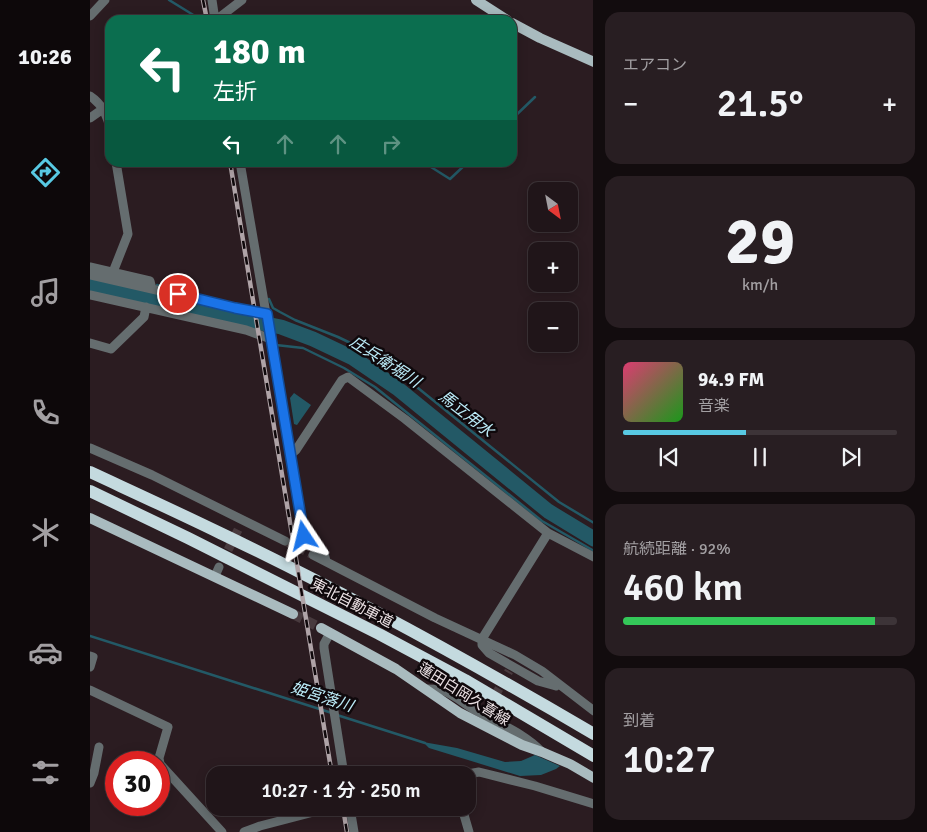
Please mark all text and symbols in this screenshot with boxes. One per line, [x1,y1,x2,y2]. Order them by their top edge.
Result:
text: 180 m [213,30,306,73]
icon: left [130,35,195,100]
text: 10:26 [18,43,72,70]
text: エアコン [623,55,687,75]
text: 左折 [213,78,257,105]
text: 21.5° [717,80,803,127]
text: − [623,87,638,121]
text: + [882,87,897,121]
icon: left [218,130,246,158]
icon: ahead [271,130,299,158]
icon: ahead [324,130,352,158]
icon: right [377,130,405,158]
icon: directions [28,155,63,190]
north arrow [528,182,578,232]
map controls [528,182,578,352]
text: 29 [725,202,795,282]
button: + [528,242,578,292]
pin [157,273,199,315]
icon: music [28,275,63,310]
text: km/h [742,275,778,295]
icon: arrive [164,280,192,308]
button: − [528,302,578,352]
water label: 庄兵衛堀川 [346,332,426,393]
text: 94.9 FM [698,368,764,392]
water label: 馬立用水 [435,386,499,443]
icon: phone [28,395,63,430]
text: 音楽 [698,396,730,416]
icon: previous [655,443,683,471]
icon: pause [746,443,774,471]
icon: next [837,443,865,471]
position arrow [277,509,329,561]
icon: climate [28,515,63,550]
text: 航続距離 · 92% [623,539,731,559]
text: 460 km [623,564,743,611]
street label: 東北自動車道 [308,575,396,631]
icon: car [28,635,63,670]
street label: 蓮田白岡久喜線 [415,659,513,729]
water label: 姫宮落川 [288,678,357,717]
text: 到着 [623,711,655,731]
text: 10:27 [623,736,716,783]
speed limit sign: 30 [105,751,170,816]
icon: filters [28,755,63,790]
text: 10:27 · 1 分 · 250 m [262,779,420,803]

